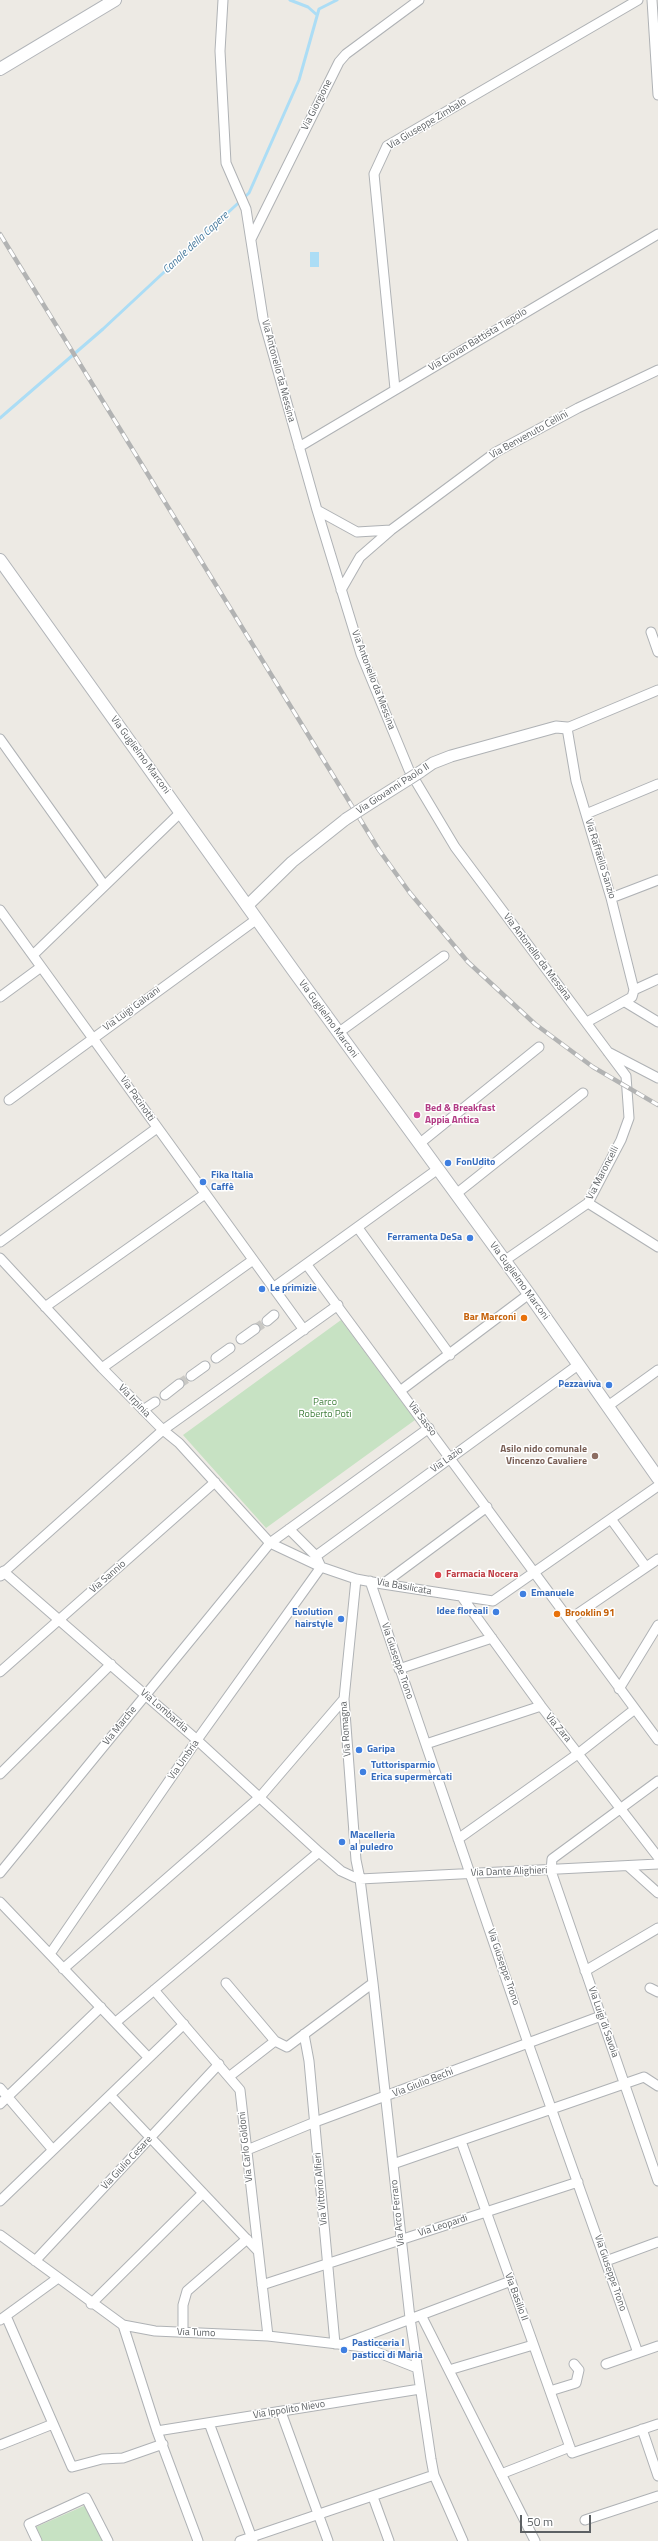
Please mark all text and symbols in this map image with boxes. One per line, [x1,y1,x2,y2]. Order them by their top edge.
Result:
street label: Via Giorgione [299,78,335,132]
street label: Via Giuseppe Zimbalo [385,96,469,152]
water label: Canale della Capere [160,209,232,277]
street label: Via Giovan Battista Tiepolo [427,306,529,374]
street label: Via Antonello da Messina [259,318,297,424]
street label: Via Benvenuto Cellini [488,408,570,462]
street label: Via Antonello da Messina [348,629,398,731]
street label: Via Guglielmo Marconi [108,714,172,796]
street label: Via Giovanni Paolo II [354,761,432,817]
street label: Via Raffaello Sanzio [582,818,618,900]
street label: Via Antonello da Messina [500,911,574,1003]
street label: Via Guglielmo Marconi [296,978,360,1060]
street label: Via Luigi Galvani [101,984,163,1034]
street label: Via Pacinotti [117,1074,157,1124]
place label: Bed & Breakfast Appia Antica [425,1103,495,1126]
marker: Bed & Breakfast Appia Antica [412,1110,422,1120]
street label: Via Maroncelli [584,1144,622,1202]
place label: FonUdito [456,1157,495,1169]
marker: FonUdito [443,1158,453,1168]
place label: Fika Italia Caffè [211,1170,253,1194]
marker: Fika Italia Caffè [198,1177,208,1187]
place label: Ferramenta DeSa [387,1232,462,1244]
marker: Ferramenta DeSa [465,1233,475,1243]
street label: Via Guglielmo Marconi [487,1240,551,1322]
place label: Le primizie [270,1283,317,1295]
marker: Le primizie [257,1284,267,1294]
place label: Bar Marconi [464,1312,516,1324]
marker: Bar Marconi [519,1313,529,1323]
place label: Pezzaviva [558,1379,601,1391]
marker: Pezzaviva [604,1380,614,1390]
street label: Via Irpinia [115,1382,153,1420]
park label: Parco Roberto Potì [299,1397,351,1420]
street label: Via Sasso [405,1399,439,1439]
street label: Via Lazio [428,1444,466,1476]
place label: Asilo nido comunale Vincenzo Cavaliere [500,1444,587,1468]
marker: Asilo nido comunale Vincenzo Cavaliere [590,1451,600,1461]
street label: Via Sannio [88,1558,128,1596]
place label: Farmacia Nocera [446,1569,518,1581]
marker: Farmacia Nocera [433,1570,443,1580]
street label: Via Basilicata [376,1576,432,1598]
place label: Emanuele [531,1588,574,1600]
marker: Emanuele [518,1589,528,1599]
place label: Idee floreali [437,1606,488,1618]
place label: Evolution hairstyle [292,1607,333,1630]
marker: Idee floreali [491,1607,501,1617]
place label: Brooklin 91 [565,1608,615,1620]
marker: Brooklin 91 [552,1609,562,1619]
marker: Evolution hairstyle [336,1614,346,1624]
street label: Via Giuseppe Trono [378,1621,416,1701]
street label: Via Lombardia [138,1687,190,1735]
street label: Via Romagna [338,1701,354,1757]
street label: Via Marche [101,1704,139,1748]
street label: Via Zara [542,1711,574,1745]
street label: Via Umbria [166,1738,202,1782]
place label: Garipa [367,1744,395,1756]
marker: Garipa [354,1745,364,1755]
place label: Tuttorisparmio Erica supermercati [371,1760,452,1784]
marker: Tuttorisparmio Erica supermercati [358,1767,368,1777]
place label: Macelleria al puledro [350,1830,395,1854]
marker: Macelleria al puledro [337,1837,347,1847]
street label: Via Dante Alighieri [470,1865,548,1879]
street label: Via Giuseppe Trono [484,1927,522,2007]
street label: Via Luigi di Savoia [585,1985,621,2059]
street label: Via Giulio Bechi [391,2066,455,2100]
street label: Via Carlo Goldoni [236,2111,256,2183]
street label: Via Giulio Cesare [99,2134,155,2192]
street label: Via Vittorio Alfieri [312,2152,330,2226]
street label: Via Arco Ferraro [389,2179,407,2247]
street label: Via Leopardi [417,2212,469,2240]
street label: Via Giuseppe Trono [591,2233,629,2313]
street label: Via Basilio II [502,2271,530,2323]
street label: Via Tumo [177,2326,215,2340]
place label: Pasticceria I pasticci di Maria [352,2338,423,2362]
marker: Pasticceria I pasticci di Maria [339,2345,349,2355]
street label: Via Ippolito Nievo [252,2398,326,2422]
scale bar [522,2507,593,2533]
text: 50 m [527,2512,553,2531]

